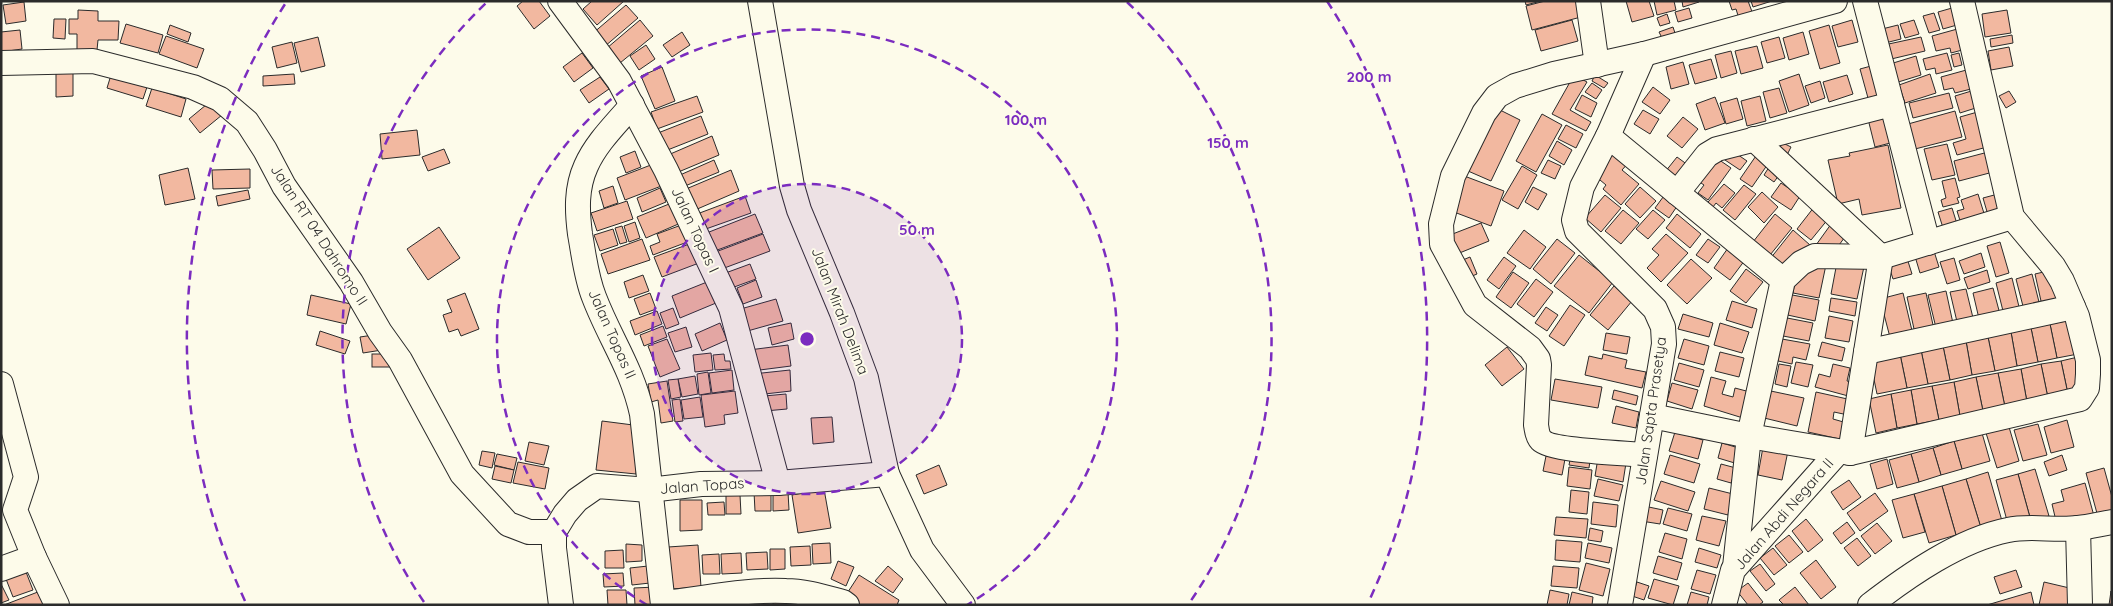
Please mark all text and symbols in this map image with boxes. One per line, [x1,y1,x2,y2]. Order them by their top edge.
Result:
text: 200 m [1347,67,1392,86]
text: 100 m [1005,110,1047,129]
text: 150 m [1207,133,1249,152]
street label: Jalan RT 04 Dahromo II [267,161,372,309]
street label: Jalan Topas I [667,184,724,276]
text: 50 m [899,220,935,239]
street label: Jalan Mirah Delima [807,245,873,377]
street label: Jalan Topas II [584,286,641,382]
centre of rings [798,330,816,348]
street label: Jalan Sapta Prasetya [1631,335,1670,486]
street label: Jalan Abdi Negara II [1730,454,1837,574]
street label: Jalan Topas [659,473,745,498]

